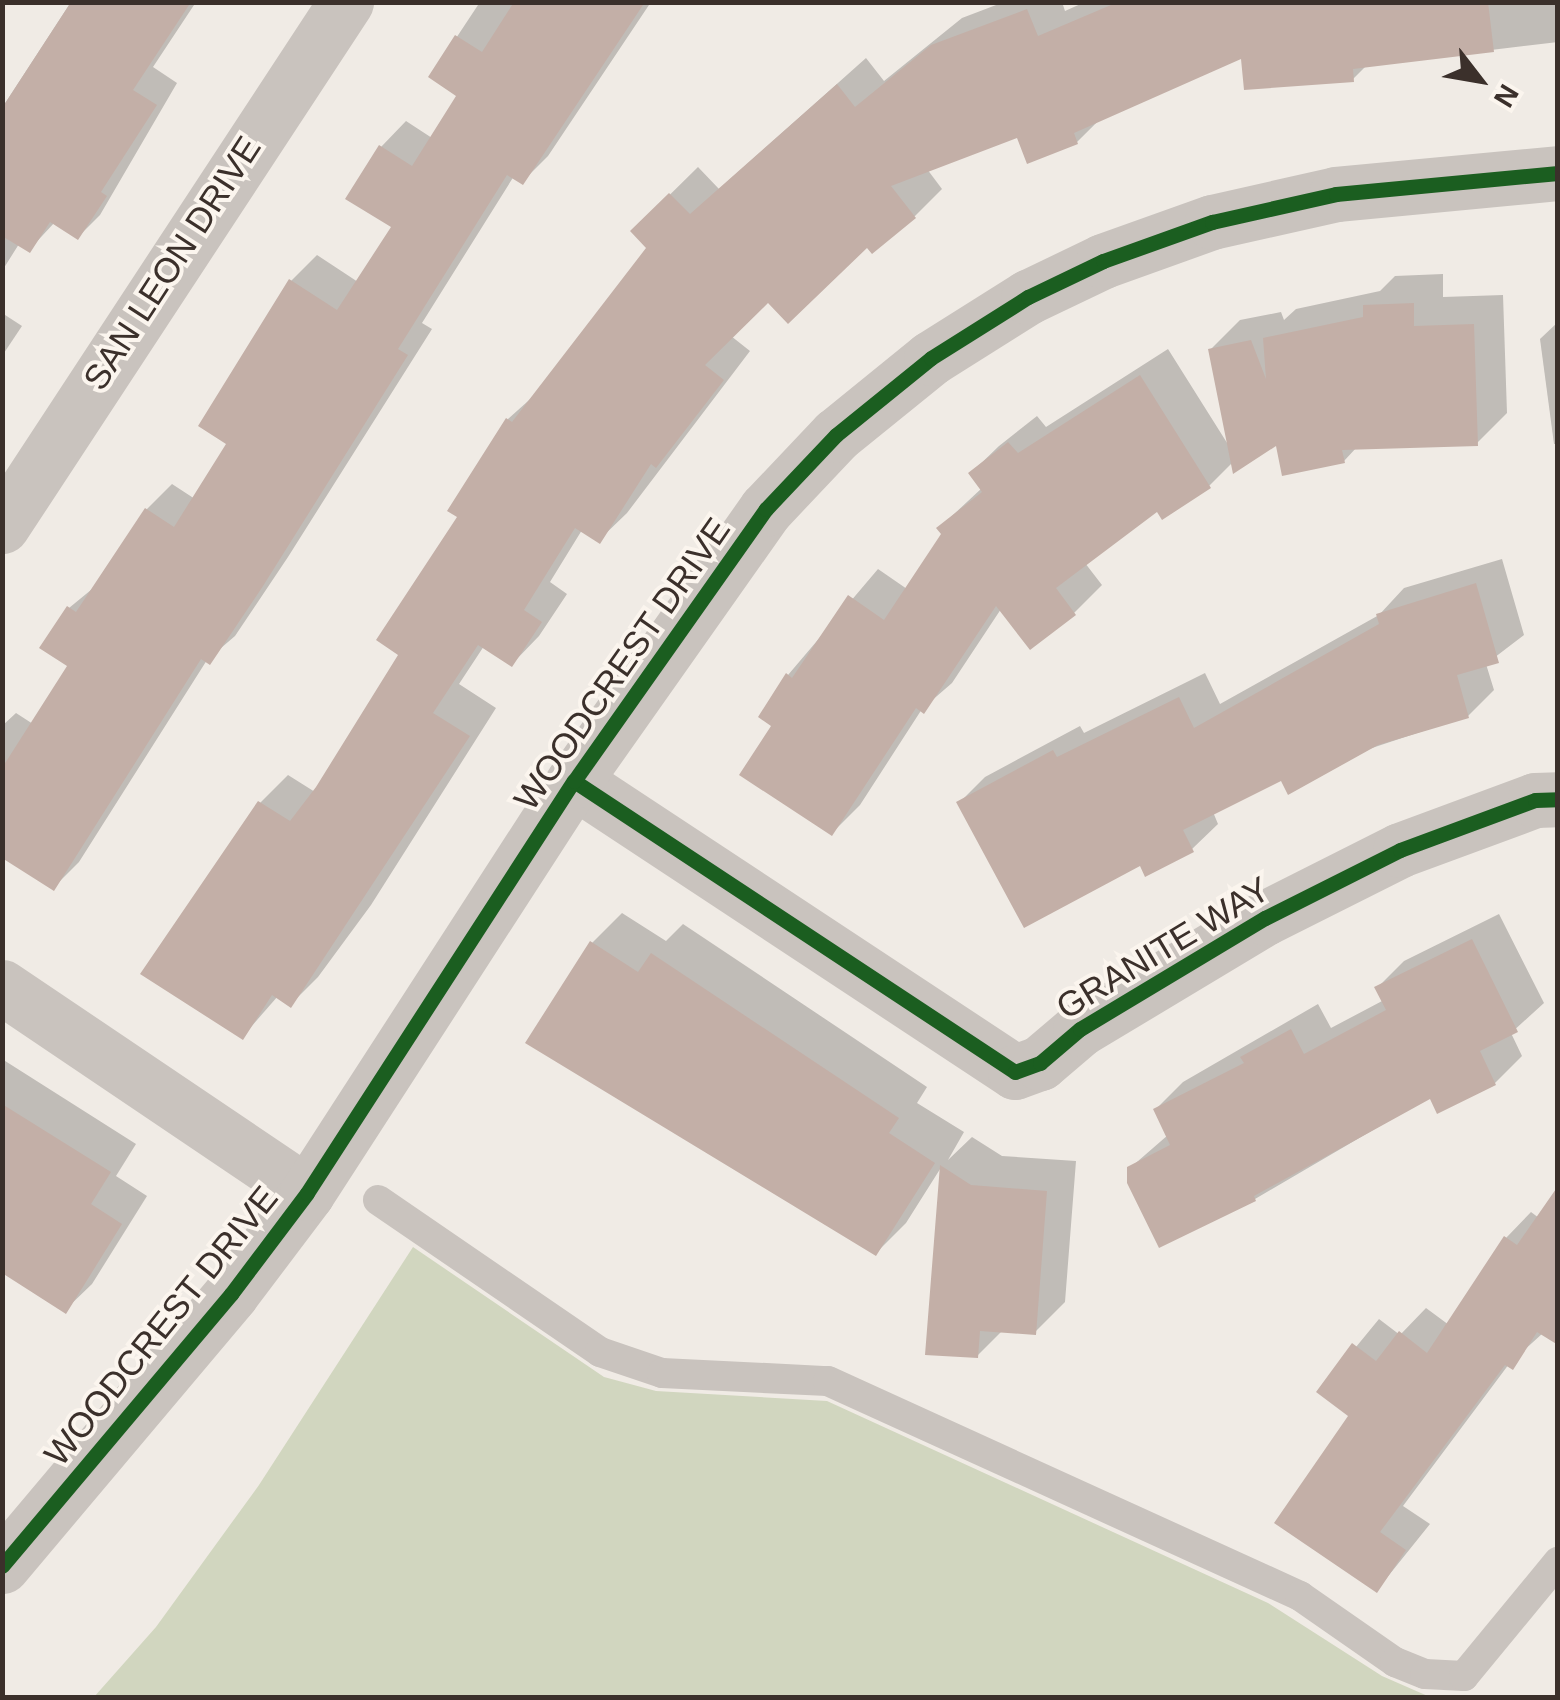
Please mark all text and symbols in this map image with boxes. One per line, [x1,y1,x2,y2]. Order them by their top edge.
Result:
north arrow [1430,30,1530,130]
text: N [1488,79,1525,112]
street label: SAN LEON DRIVE [74,128,270,398]
street label: WOODCREST DRIVE [505,509,739,819]
street label: GRANITE WAY [1049,868,1277,1028]
street label: WOODCREST DRIVE [35,1178,287,1474]

